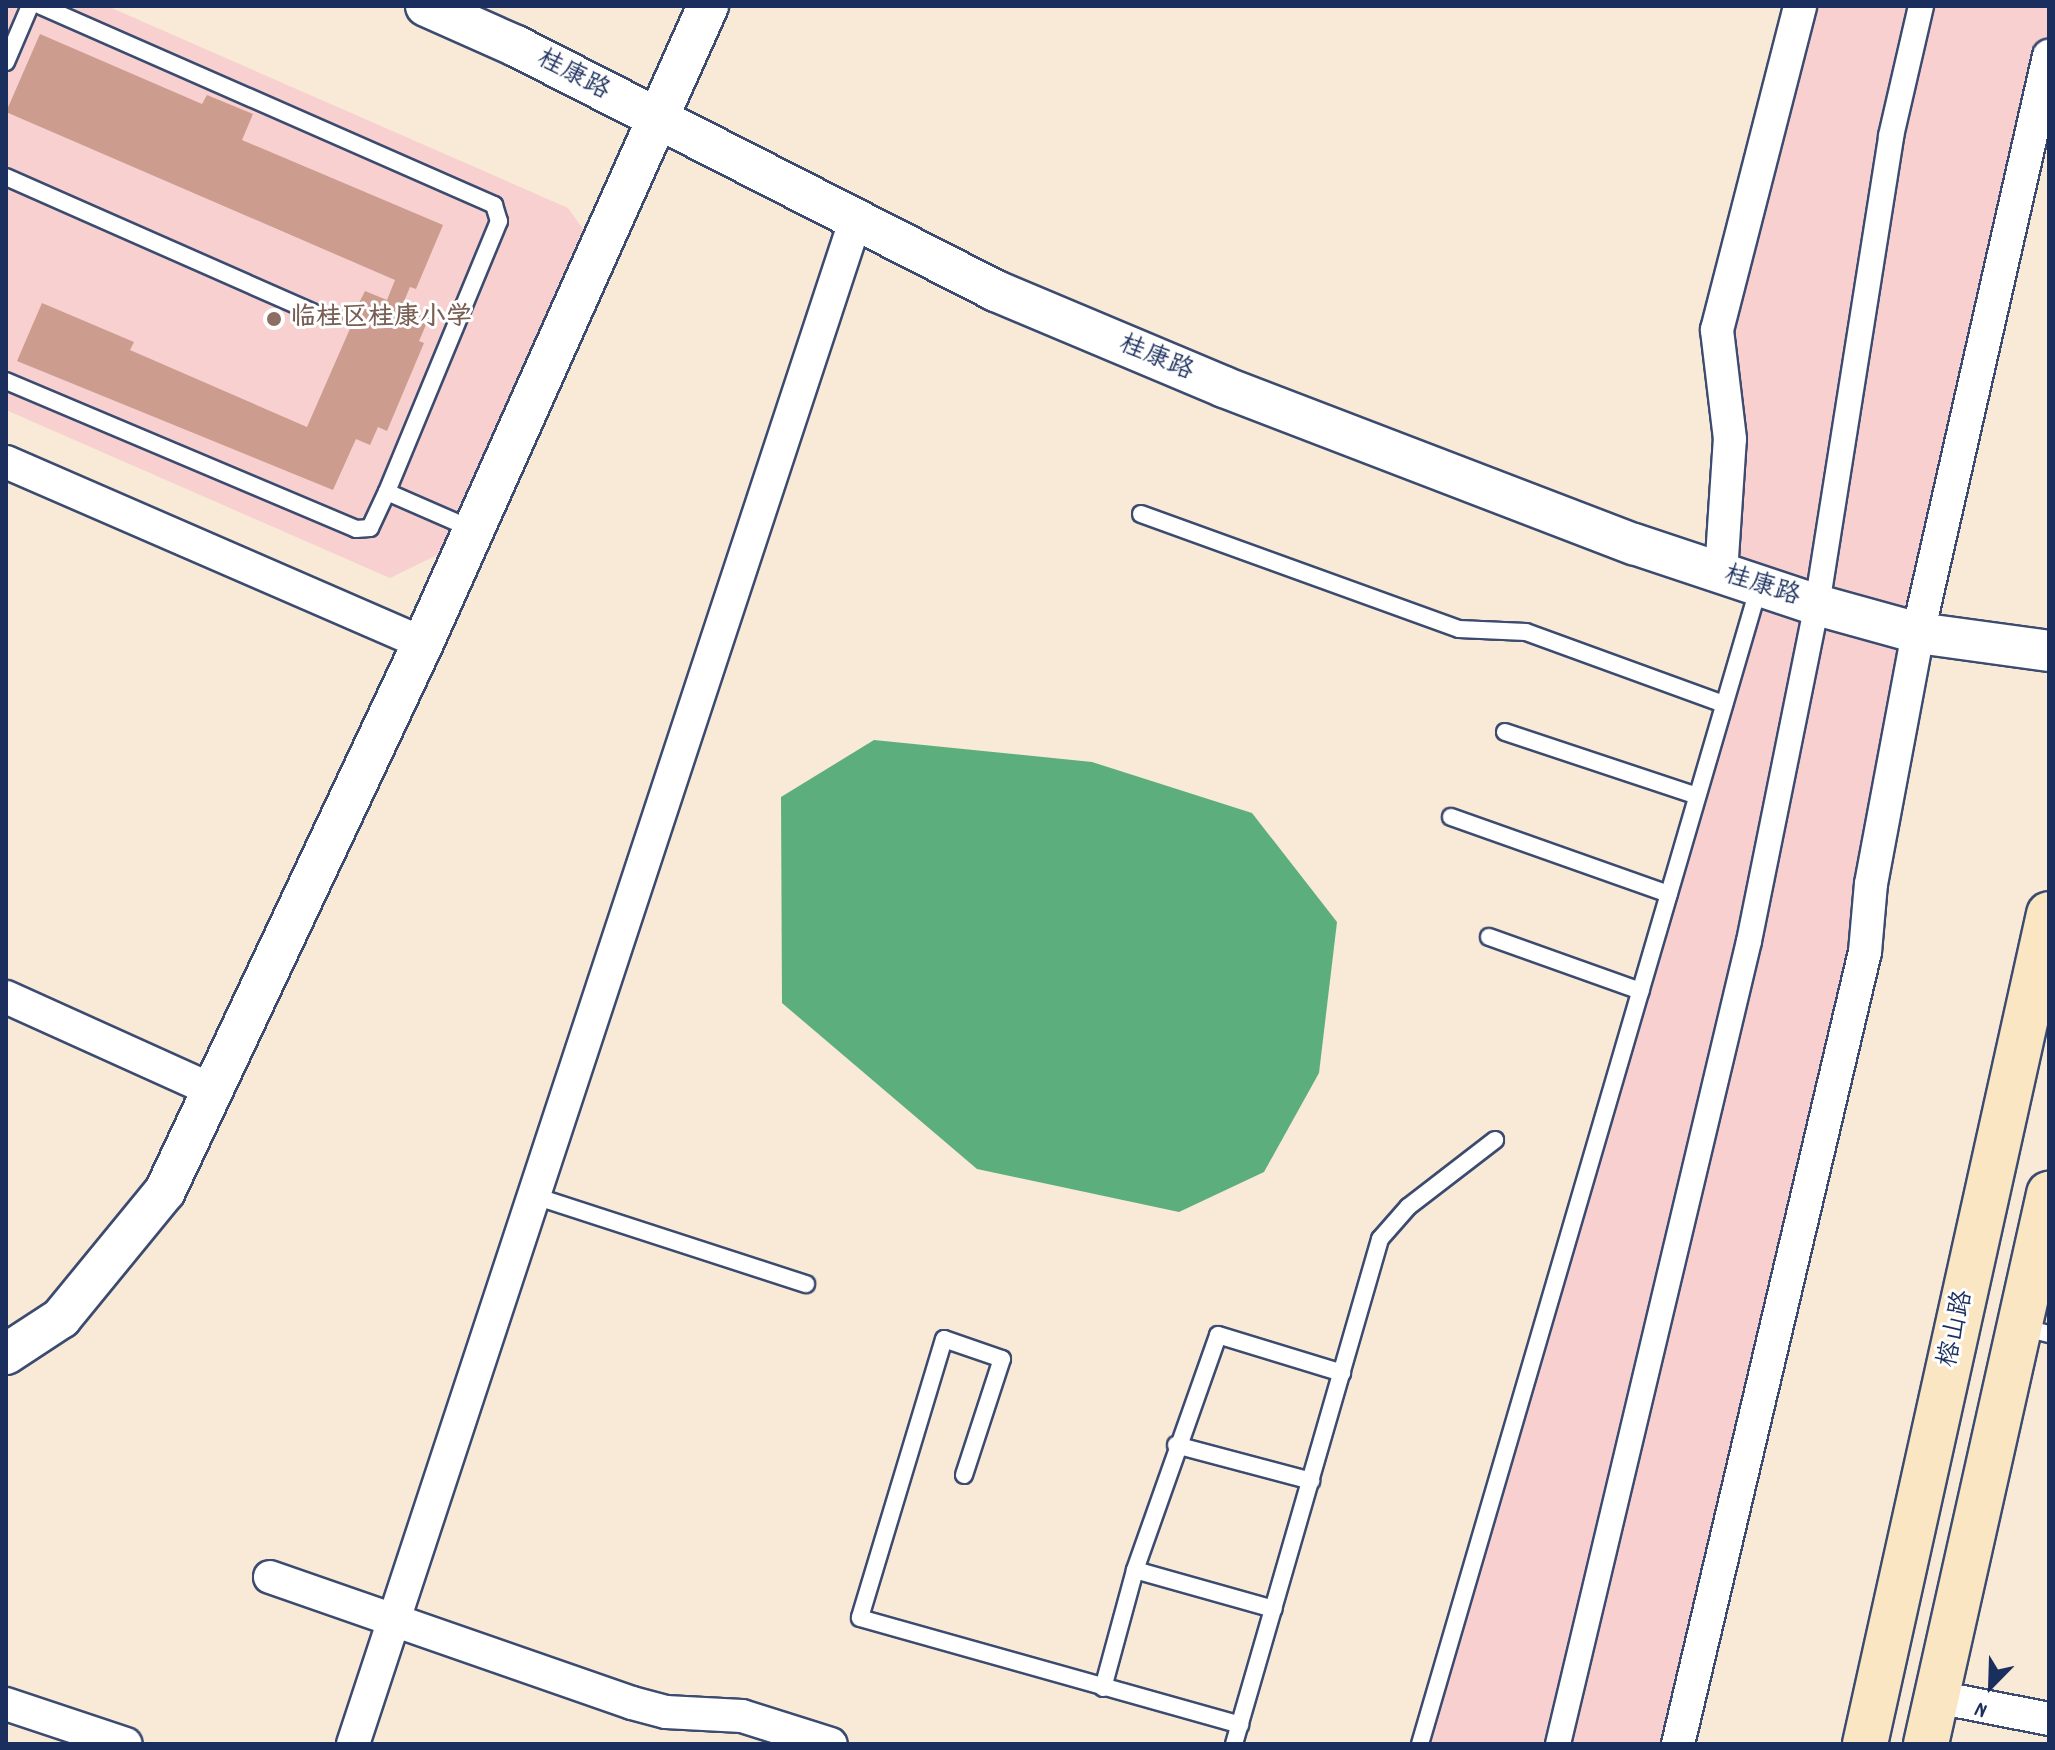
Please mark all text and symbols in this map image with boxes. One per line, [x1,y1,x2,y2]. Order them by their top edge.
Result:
street label: 桂康路 [531,44,615,108]
place label: 临桂区桂康小学 [290,303,472,335]
marker: 临桂区桂康小学 [265,310,283,328]
street label: 桂康路 [1114,329,1198,389]
street label: 桂康路 [1720,560,1804,614]
street label: 榕山路 [1933,1287,1981,1371]
north arrow [1951,1646,2031,1726]
text: N [1970,1692,1992,1725]

